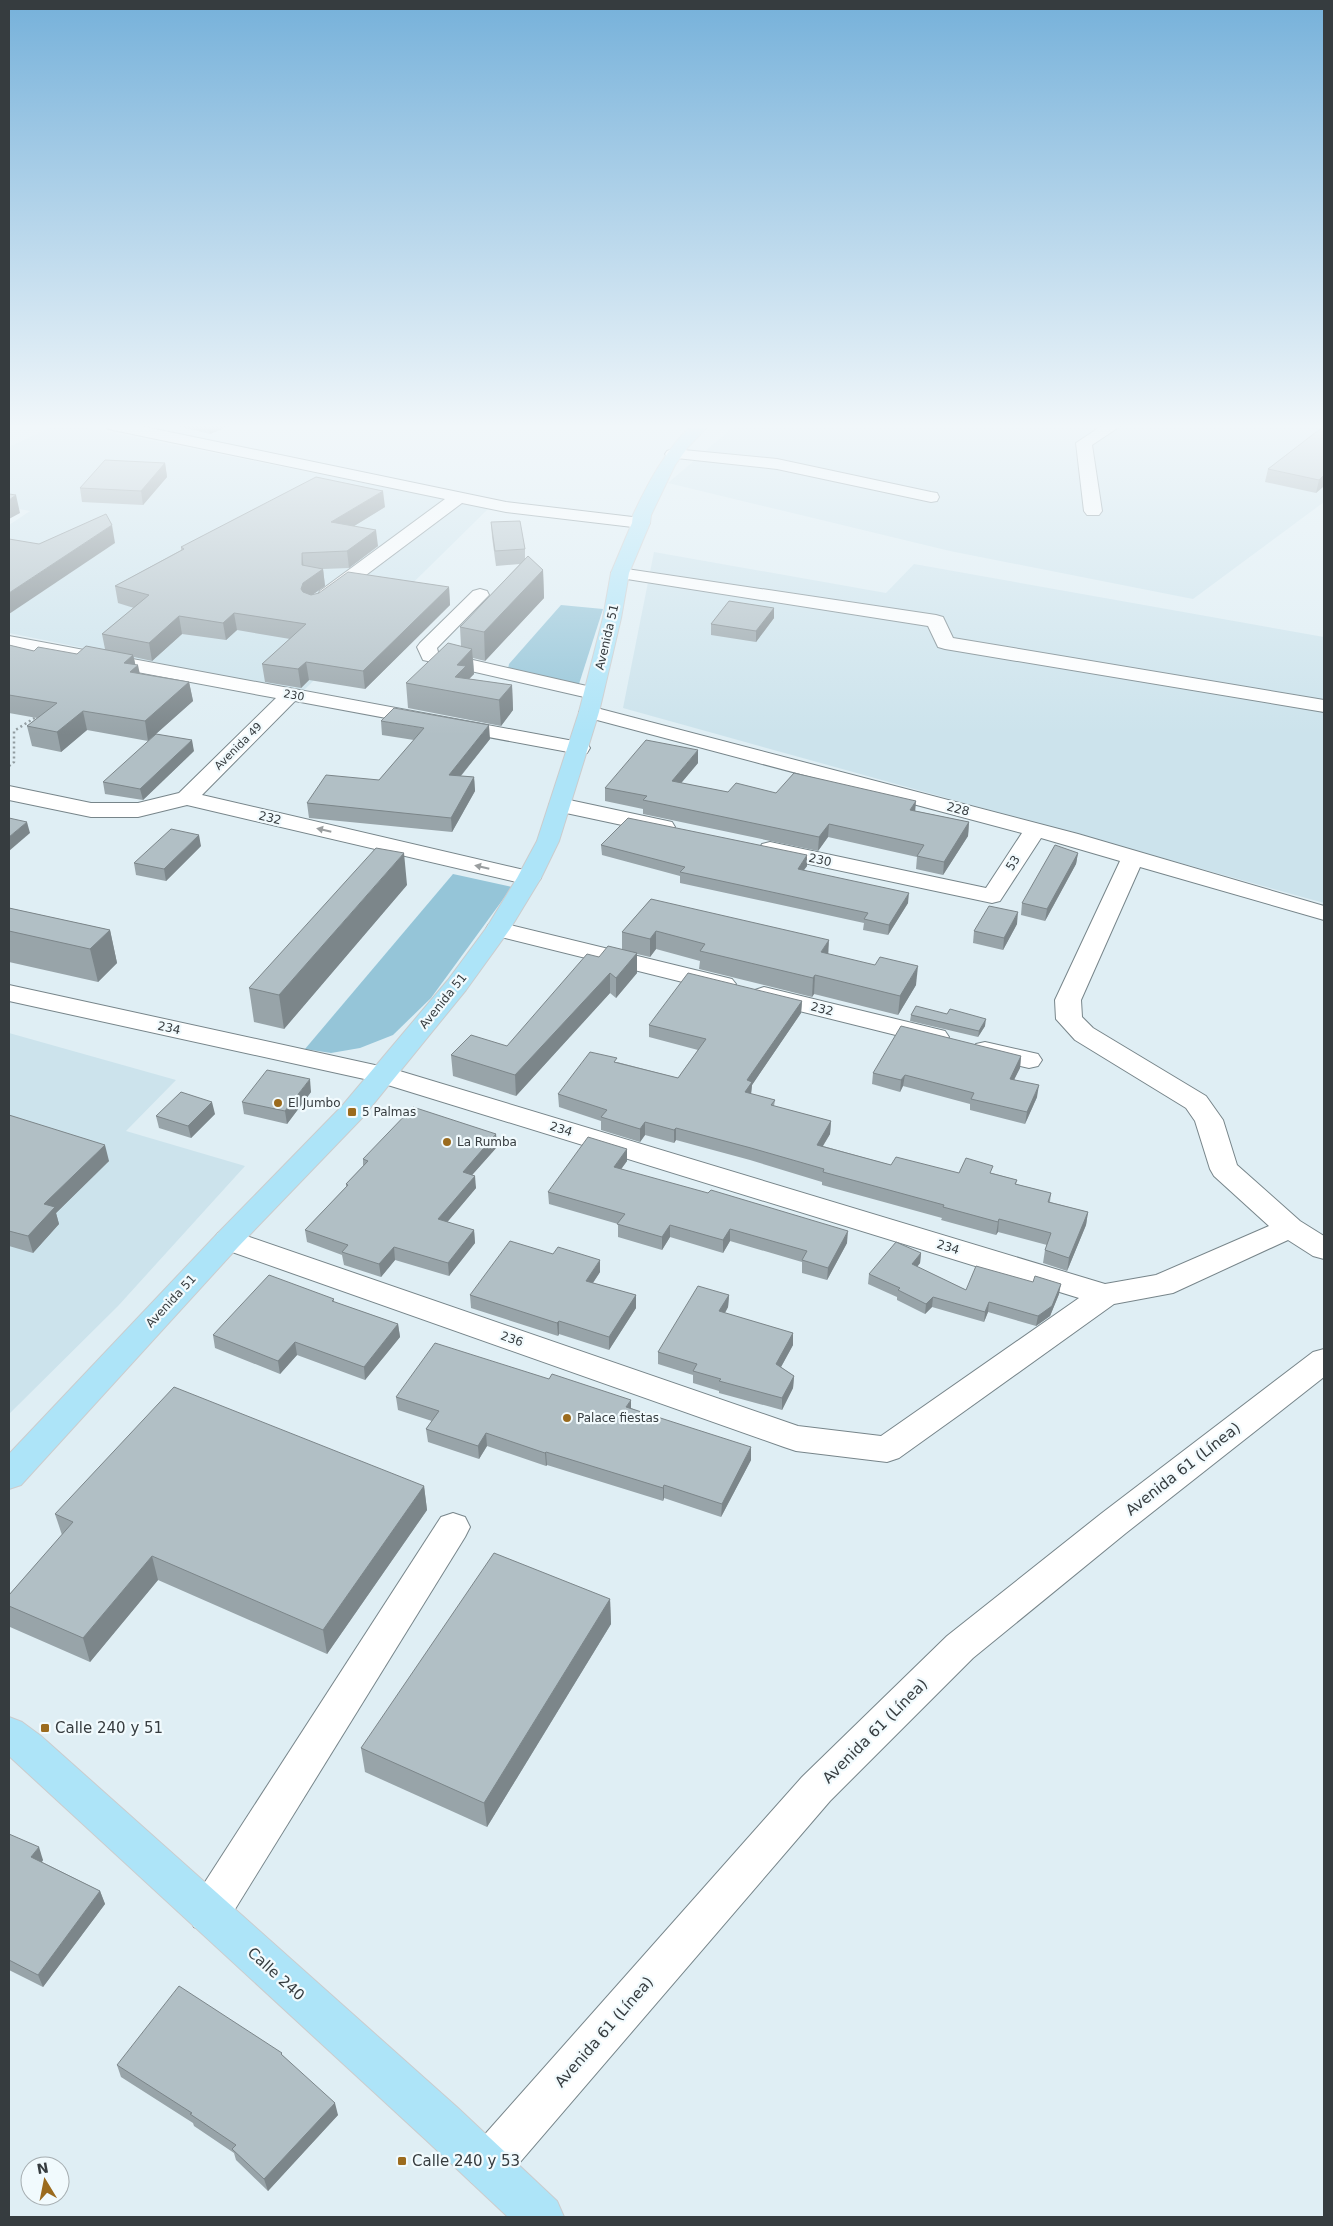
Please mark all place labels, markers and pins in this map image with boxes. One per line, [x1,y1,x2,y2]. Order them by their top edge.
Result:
place label: El Jumbo [288,1096,341,1110]
marker: El Jumbo [272,1097,284,1109]
place label: 5 Palmas [362,1105,416,1119]
marker: 5 Palmas [346,1106,358,1118]
place label: La Rumba [457,1135,517,1149]
marker: La Rumba [441,1136,453,1148]
place label: Palace fiestas [577,1411,659,1425]
marker: Palace fiestas [561,1412,573,1424]
place label: Calle 240 y 51 [55,1719,163,1737]
marker: Calle 240 y 51 [39,1722,51,1734]
place label: Calle 240 y 53 [412,2152,520,2170]
marker: Calle 240 y 53 [396,2155,408,2167]

